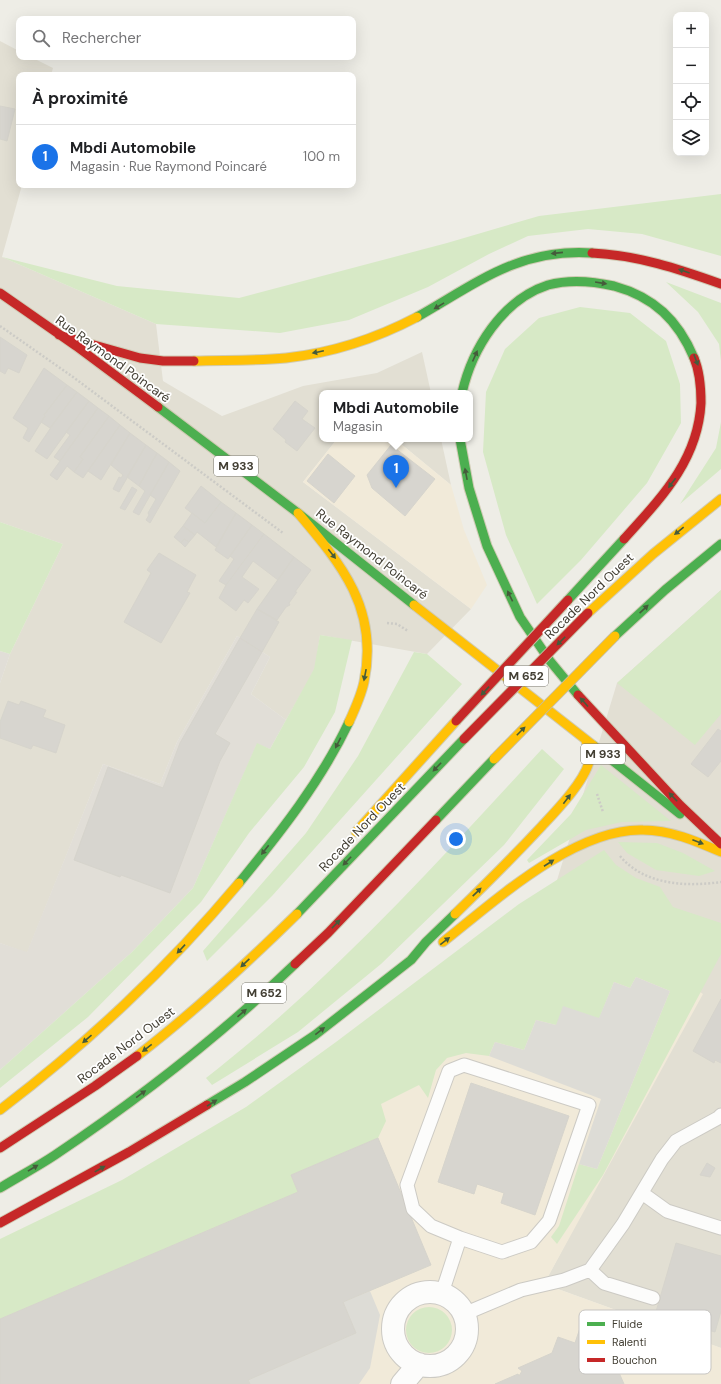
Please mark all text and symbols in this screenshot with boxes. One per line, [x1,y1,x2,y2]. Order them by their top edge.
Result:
map controls [673,12,709,156]
button: + [673,12,709,48]
search box [16,16,356,60]
icon: search [30,27,52,49]
text: Rechercher [62,28,141,48]
button: − [673,48,709,84]
button: locate [673,84,709,120]
text: À proximité [32,87,128,109]
button: layers [673,120,709,156]
text: Mbdi Automobile [70,138,196,158]
text: 1 [43,148,47,165]
text: 100 m [303,148,340,165]
text: Magasin · Rue Raymond Poincaré [70,158,267,175]
one-way arrow [551,250,563,257]
one-way arrow [678,268,690,274]
one-way arrow [595,280,607,286]
one-way arrow [433,302,445,309]
street label: Rue Raymond Poincaré [52,312,174,406]
one-way arrow [312,350,325,356]
one-way arrow [472,351,478,362]
one-way arrow [694,355,700,367]
popup [319,390,473,442]
text: Mbdi Automobile [333,398,459,418]
text: Magasin [333,418,382,435]
pin: 1 [383,455,409,488]
road number: M 933 [214,456,258,476]
one-way arrow [462,468,468,480]
one-way arrow [668,477,676,488]
street label: Rue Raymond Poincaré [312,505,432,603]
one-way arrow [674,527,684,536]
one-way arrow [328,548,336,559]
street label: Rocade Nord Ouest [541,549,637,643]
one-way arrow [507,590,513,602]
one-way arrow [639,604,649,614]
one-way arrow [556,636,566,646]
road number: M 652 [504,666,548,686]
one-way arrow [361,669,367,681]
one-way arrow [480,685,489,696]
one-way arrow [580,697,589,707]
one-way arrow [516,726,526,736]
one-way arrow [335,737,342,748]
road number: M 933 [581,744,625,764]
one-way arrow [432,762,442,772]
street label: Rocade Nord Ouest [315,779,409,875]
one-way arrow [668,792,678,802]
one-way arrow [563,793,571,804]
your location [446,829,466,849]
one-way arrow [692,840,704,846]
one-way arrow [261,844,269,855]
one-way arrow [342,856,352,866]
one-way arrow [543,859,554,867]
one-way arrow [472,887,482,897]
one-way arrow [332,919,341,929]
one-way arrow [439,937,450,946]
one-way arrow [176,944,186,954]
one-way arrow [240,958,250,968]
road number: M 652 [242,983,286,1003]
street label: Rocade Nord Ouest [74,1003,178,1087]
one-way arrow [237,1008,247,1017]
one-way arrow [314,1026,325,1035]
one-way arrow [82,1034,93,1043]
one-way arrow [142,1044,152,1052]
one-way arrow [135,1090,146,1098]
one-way arrow [206,1099,218,1106]
one-way arrow [27,1164,39,1171]
one-way arrow [94,1165,106,1172]
legend [579,1310,711,1374]
text: Fluide [612,1317,642,1331]
text: Ralenti [612,1335,646,1349]
text: Bouchon [612,1353,657,1367]

